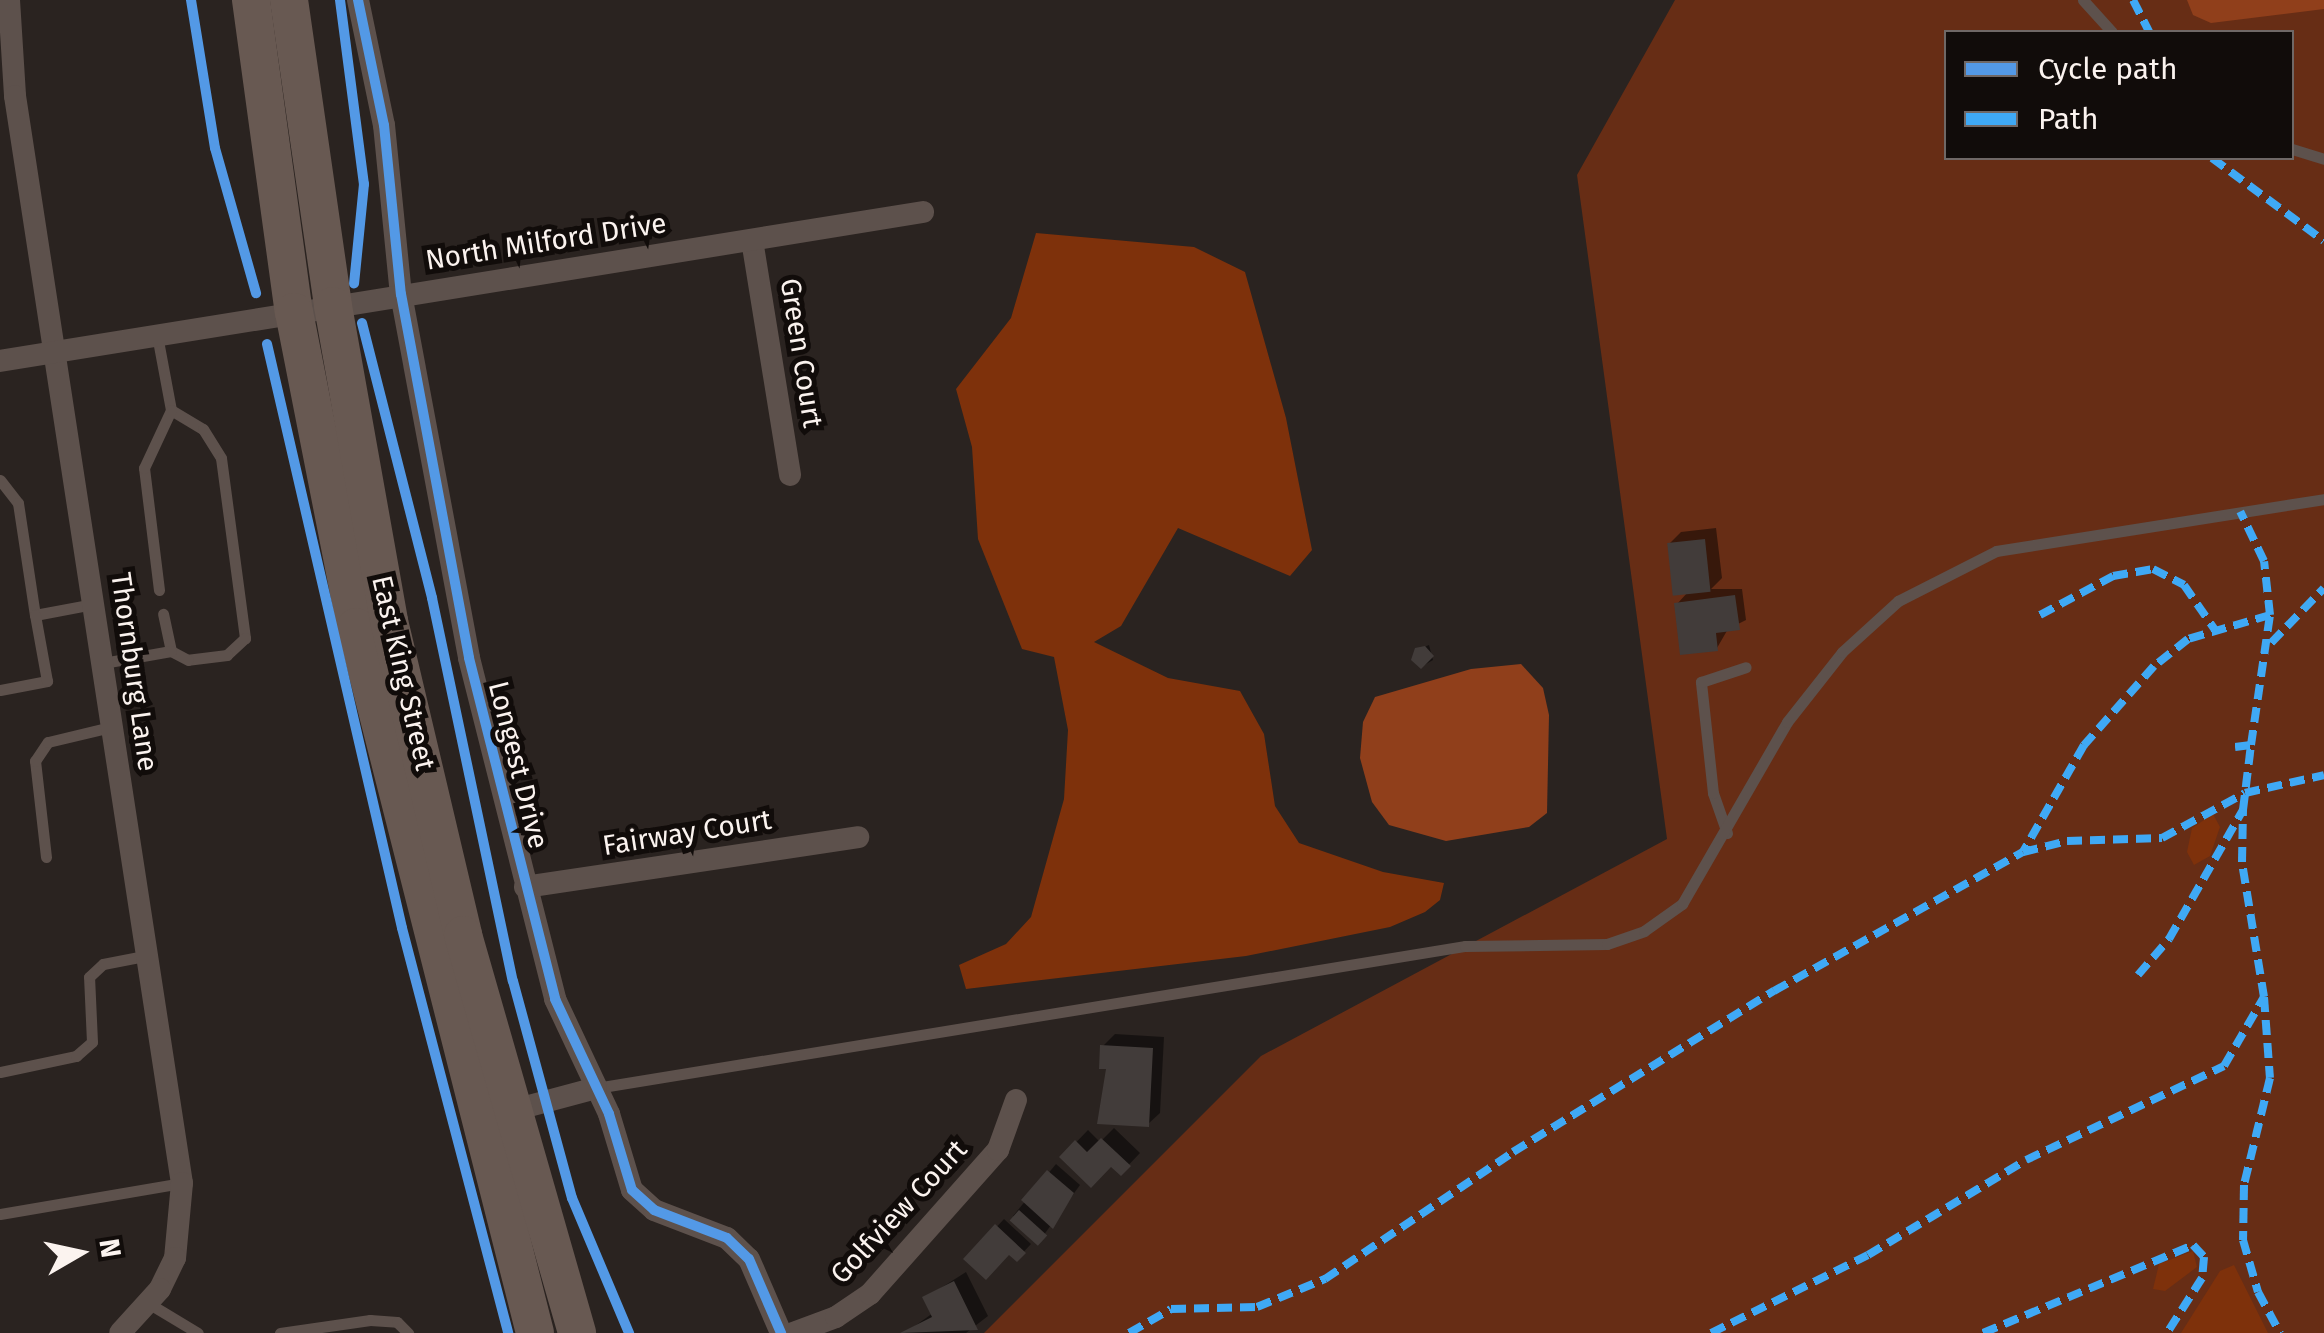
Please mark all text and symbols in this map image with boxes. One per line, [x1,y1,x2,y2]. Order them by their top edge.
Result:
legend [1944,30,2294,160]
text: Cycle path [2038,51,2177,87]
text: Path [2038,101,2099,137]
street label: North Milford Drive [423,206,669,278]
street label: Green Court [773,276,829,430]
street label: Thornburg Lane [103,570,165,774]
street label: East King Street [364,572,442,774]
street label: Longest Drive [481,678,555,852]
street label: Fairway Court [600,803,774,863]
street label: Golfview Court [824,1133,974,1291]
north arrow [30,1203,130,1303]
text: N [92,1236,128,1260]

